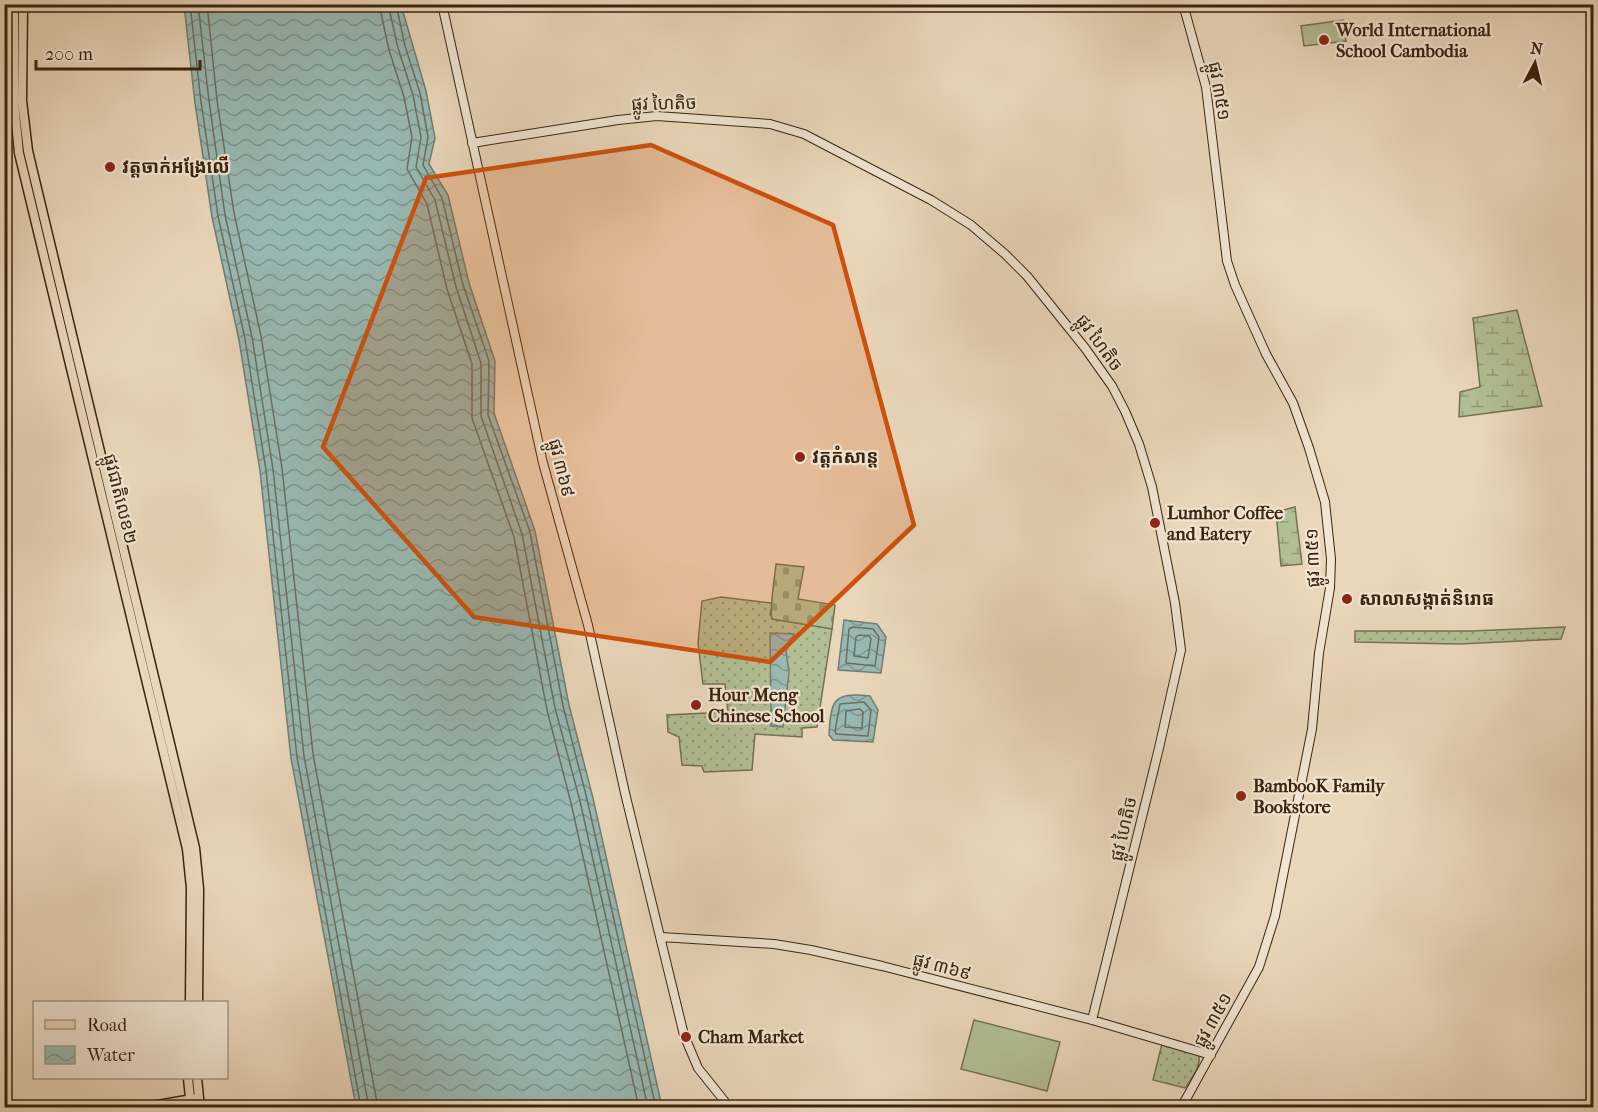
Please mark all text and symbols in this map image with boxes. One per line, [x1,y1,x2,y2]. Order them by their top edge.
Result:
place label: World International School Cambodia [1335,20,1492,62]
scale bar [36,33,200,71]
marker: World International School Cambodia [1317,33,1331,47]
north arrow [1505,33,1565,93]
text: N [1530,38,1545,59]
text: 200 m [45,44,93,65]
street label: ផ្លូវ ៣៥១ [1198,60,1235,123]
street label: ផ្លូវ ហៃតិច [631,91,697,120]
place label: វត្តចាក់អង្រែលើ [122,156,230,178]
marker: វត្តចាក់អង្រែលើ [103,160,117,174]
street label: ផ្លូវ ហៃតិច [1067,309,1128,379]
street label: ផ្លូវ ៣៦៩ [538,437,578,501]
place label: វត្តកំសាន្ត [812,445,878,468]
marker: វត្តកំសាន្ត [793,450,807,464]
street label: ផ្លូវជាតិលេខ២ [93,452,141,548]
place label: Lumhor Coffee and Eatery [1167,503,1283,545]
marker: Lumhor Coffee and Eatery [1148,516,1162,530]
street label: ផ្លូវ ៣៥១ [1301,528,1330,588]
place label: សាលាសង្កាត់និរោធ [1359,588,1494,610]
marker: សាលាសង្កាត់និរោធ [1340,592,1354,606]
place label: Hour Meng Chinese School [708,685,826,727]
marker: Hour Meng Chinese School [689,698,703,712]
place label: BambooK Family Bookstore [1253,776,1386,818]
marker: BambooK Family Bookstore [1234,789,1248,803]
street label: ផ្លូវ ហៃតិច [1104,794,1147,864]
street label: ផ្លូវ ៣៦៩ [909,949,973,990]
street label: ផ្លូវ ៣៥១ [1189,989,1241,1054]
legend [33,1001,228,1079]
text: Road [87,1015,127,1036]
place label: Cham Market [698,1027,805,1048]
marker: Cham Market [679,1030,693,1044]
text: Water [86,1045,135,1066]

